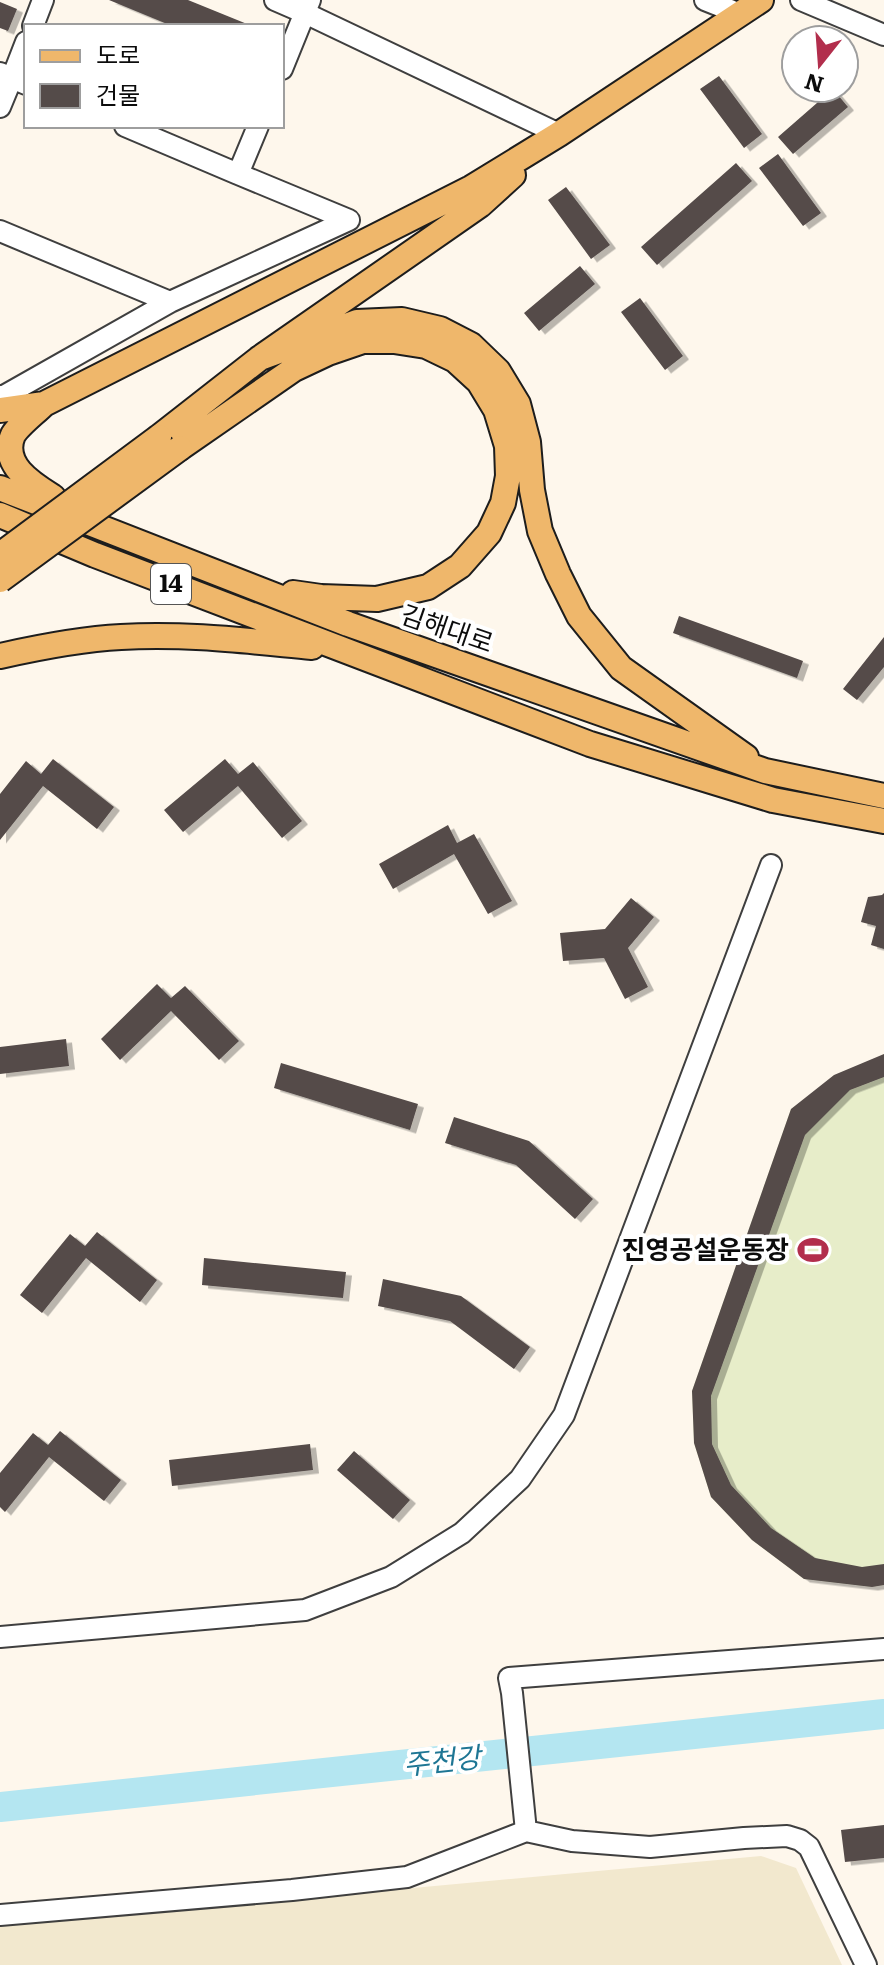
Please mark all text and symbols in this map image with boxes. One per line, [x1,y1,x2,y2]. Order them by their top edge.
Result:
legend [24,24,284,128]
north arrow [780,24,860,104]
text: 도로 [96,36,140,71]
text: N [800,66,827,103]
text: 건물 [96,76,140,111]
road number: 14 [151,564,191,604]
street label: 김해대로 [396,593,499,661]
place label: 진영공설운동장 [622,1228,789,1267]
sports icon: 진영공설운동장 [796,1233,830,1267]
water label: 주천강 [401,1734,486,1784]

